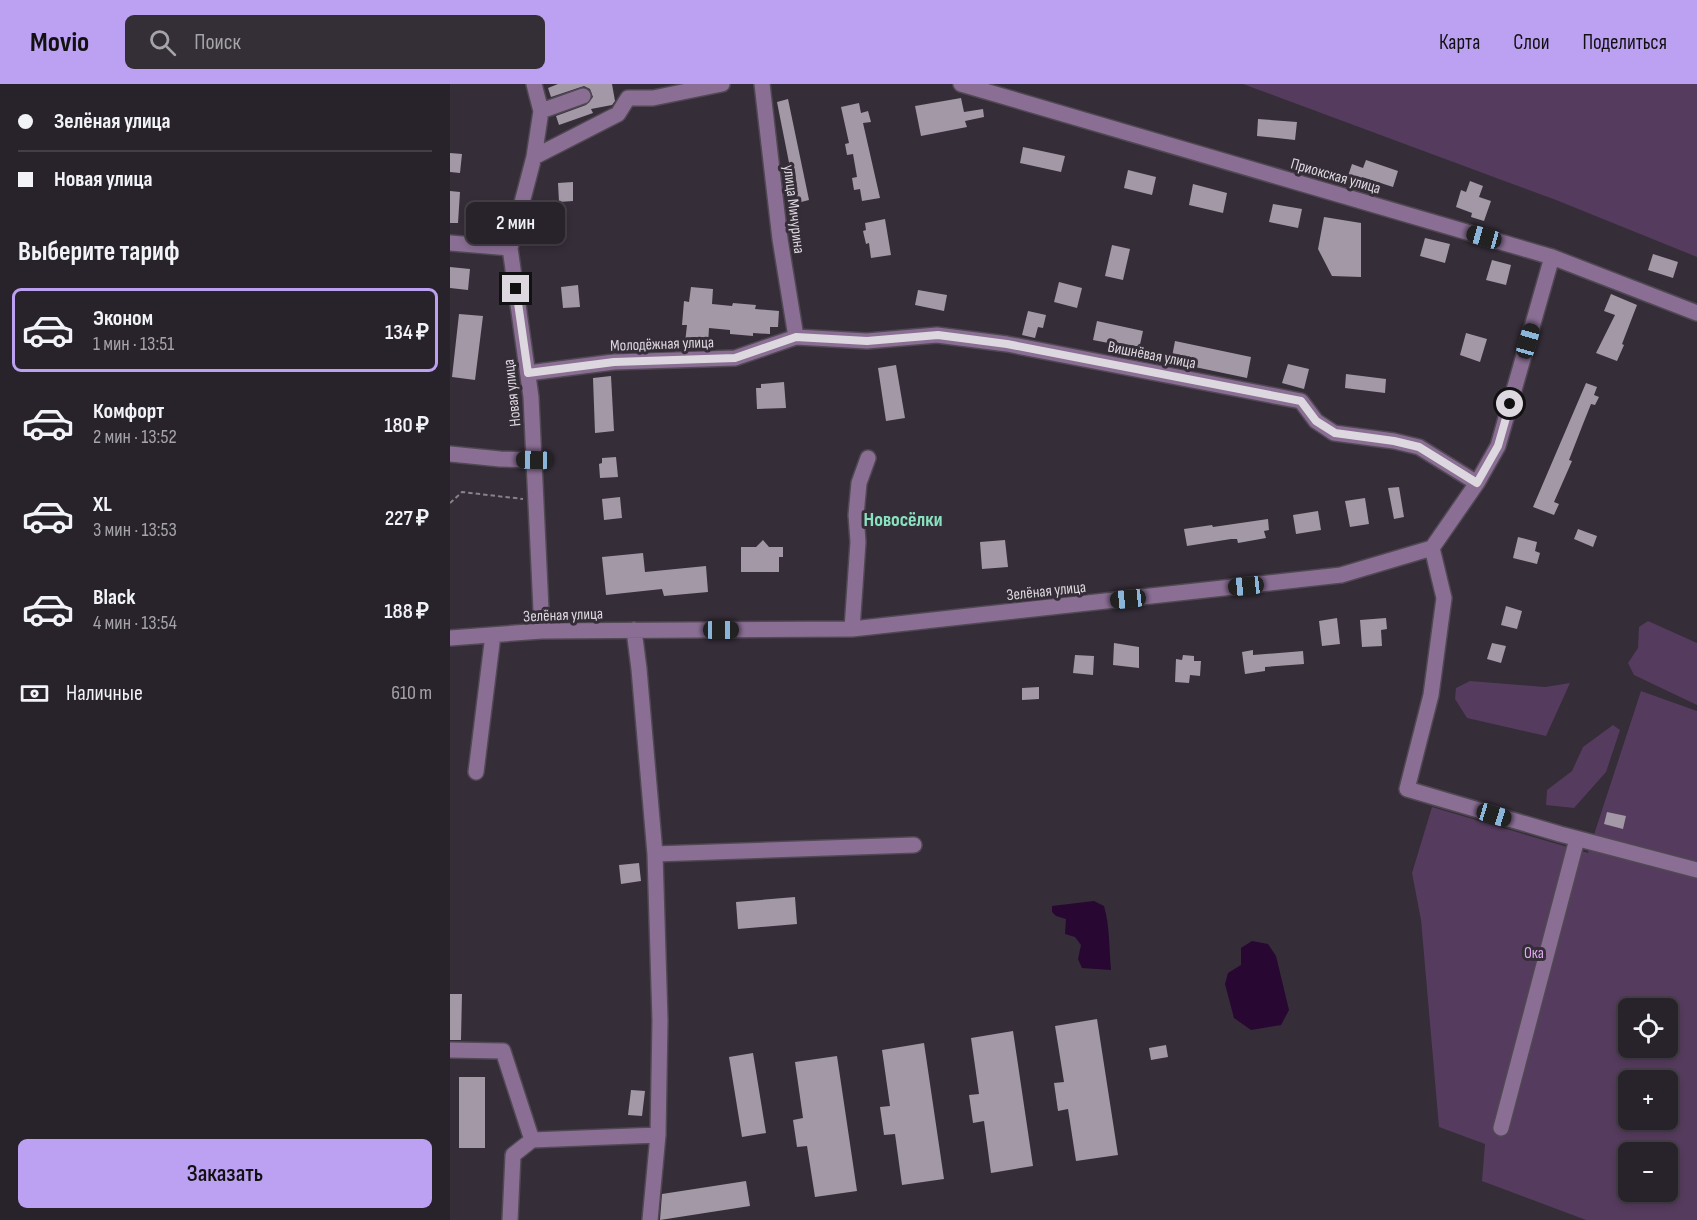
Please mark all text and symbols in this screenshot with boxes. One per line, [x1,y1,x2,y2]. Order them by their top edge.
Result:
search box [125,15,545,69]
text: Movio [30,26,89,59]
icon: search [146,26,179,59]
text: Поиск [194,29,241,56]
text: Карта [1439,30,1480,55]
text: Слои [1513,30,1549,55]
text: Поделиться [1582,30,1667,55]
text: Зелёная улица [54,108,171,135]
street label: Приокская улица [1288,154,1383,198]
street label: улица Мичурина [779,164,808,255]
text: Новая улица [54,166,153,193]
callout: 2 мин [466,202,566,244]
text: 2 мин [496,211,535,235]
car [1464,223,1504,251]
text: Выберите тариф [18,236,180,268]
route end [502,275,529,302]
icon: car [21,303,75,357]
text: Эконом [93,305,153,332]
text: 134 ₽ [385,319,429,346]
car [1514,321,1542,361]
text: 1 мин · 13:51 [93,332,174,356]
street label: Молодёжная улица [610,333,714,356]
street label: Вишнёвая улица [1106,338,1197,373]
street label: Новая улица [500,358,525,427]
route start [1496,390,1523,417]
icon: car [21,396,75,450]
text: Комфорт [93,398,164,425]
text: 180 ₽ [384,412,429,439]
text: 2 мин · 13:52 [93,425,177,449]
car [516,451,552,469]
icon: car [21,489,75,543]
text: XL [93,491,112,518]
text: 227 ₽ [385,505,429,532]
district label: Новосёлки [864,508,942,532]
text: 3 мин · 13:53 [93,518,177,542]
car [1227,575,1265,597]
street label: Зелёная улица [1005,578,1087,605]
icon: car [21,582,75,636]
text: Black [93,584,135,611]
car [1109,588,1147,610]
text: 188 ₽ [384,598,429,625]
street label: Зелёная улица [523,605,603,626]
text: 4 мин · 13:54 [93,611,177,635]
car [703,621,739,639]
icon: cash [18,677,51,710]
text: Наличные [66,680,143,707]
text: 610 m [391,681,432,705]
car [1474,801,1514,829]
park label: Ока [1524,944,1544,963]
map controls [1618,998,1678,1202]
button: locate [1618,998,1678,1058]
button: + [1618,1070,1678,1130]
button: Заказать [18,1139,432,1208]
button: − [1618,1142,1678,1202]

